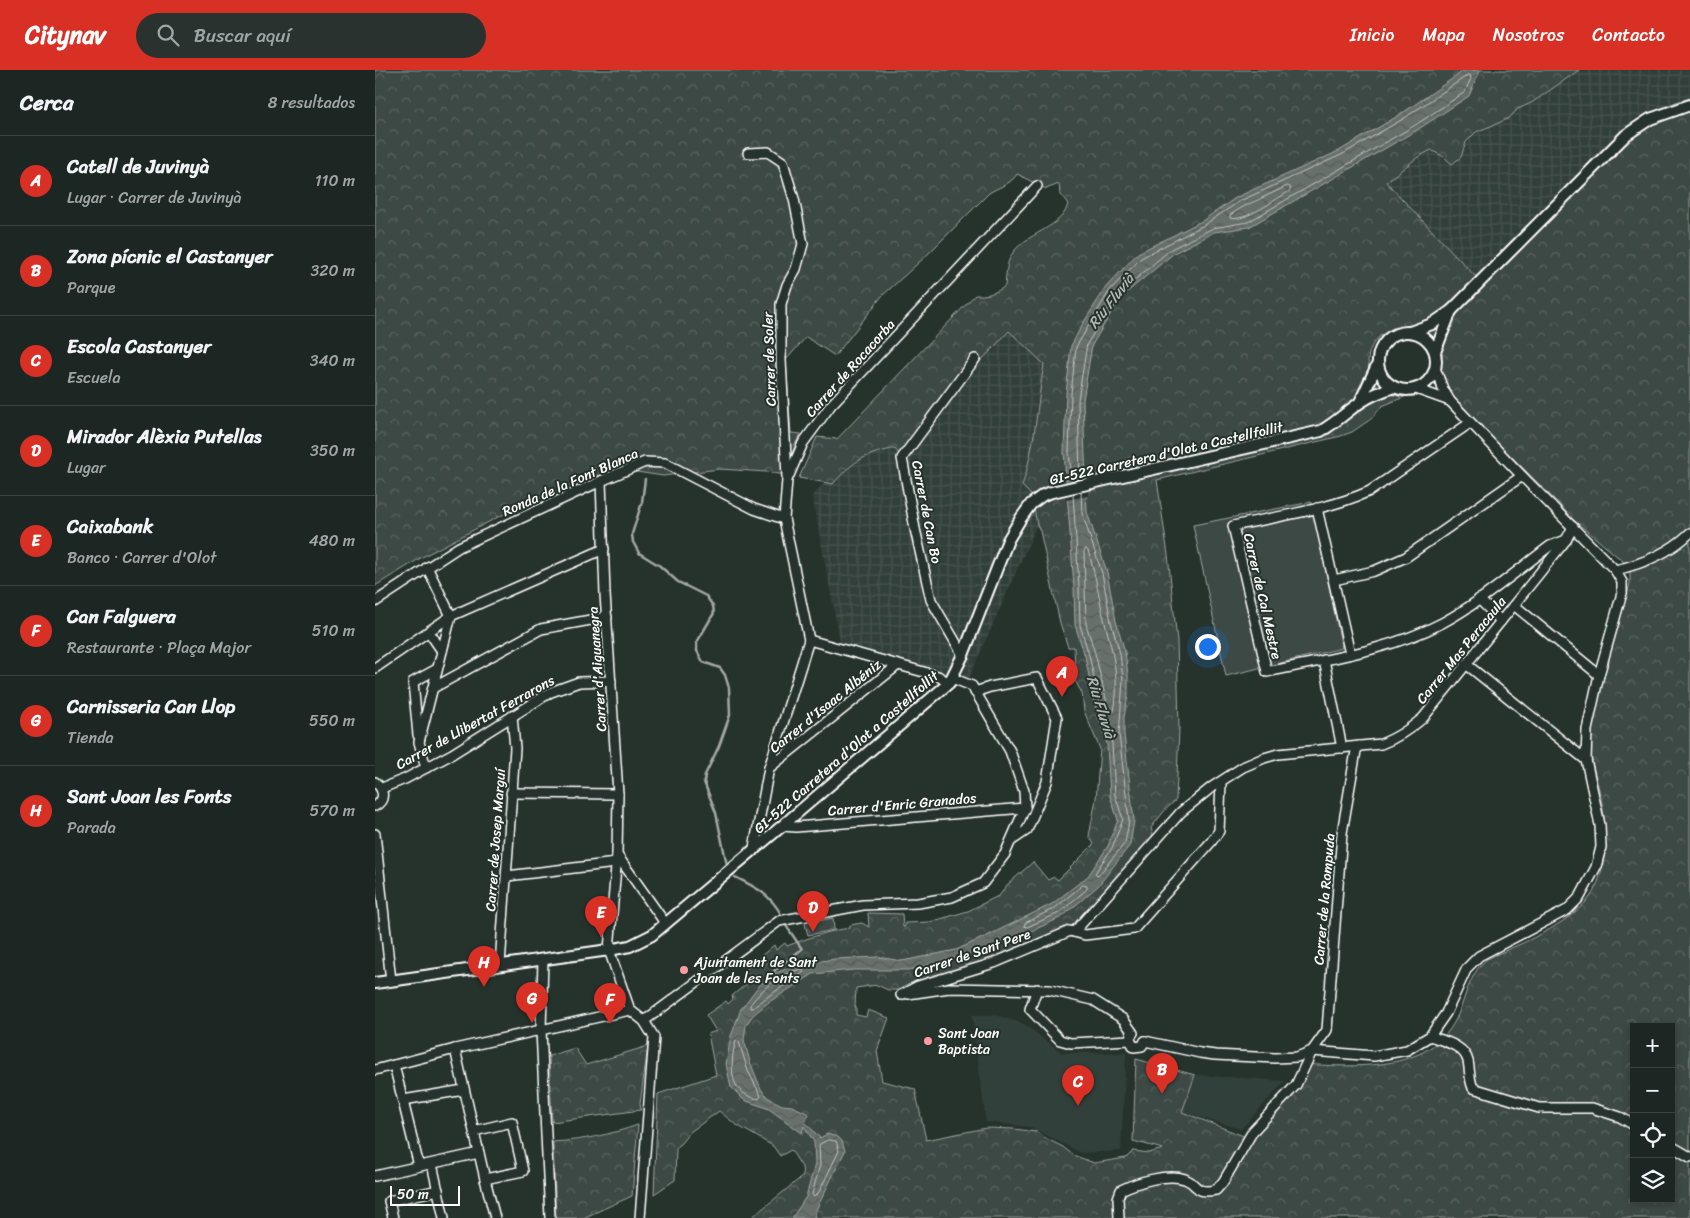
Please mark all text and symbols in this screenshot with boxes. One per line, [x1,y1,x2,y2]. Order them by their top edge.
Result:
search box [136,13,486,58]
text: Citynav [25,14,106,56]
text: Buscar aquí [194,19,291,52]
text: Inicio [1350,19,1395,51]
text: Mapa [1423,19,1465,51]
text: Nosotros [1493,19,1564,51]
text: Contacto [1592,19,1665,51]
icon: search [154,21,182,49]
text: Cerca [20,84,74,122]
text: 8 resultados [268,88,355,117]
text: Catell de Juvinyà [67,150,209,183]
text: A [31,166,41,195]
text: 110 m [315,166,355,195]
text: Lugar · Carrer de Juvinyà [67,183,242,212]
text: Zona pícnic el Castanyer [67,240,272,273]
text: B [31,256,41,285]
text: 320 m [310,256,355,285]
water label: Riu Fluvià [1081,266,1142,334]
text: Parque [67,273,115,302]
street label: Carrer de Soler [755,310,784,407]
street label: Carrer de Rocacorba [799,313,902,423]
text: Escola Castanyer [67,330,211,363]
text: C [31,346,41,375]
text: 340 m [310,346,355,375]
text: Escuela [67,363,121,392]
street label: GI-522 Carretera d'Olot a Castellfollit [1047,414,1287,493]
text: Mirador Alèxia Putellas [67,420,262,453]
text: D [31,436,41,465]
text: 350 m [310,436,355,465]
street label: Ronda de la Font Blanca [498,441,642,524]
text: Lugar [67,453,106,482]
street label: Carrer de Can Bo [904,458,949,566]
text: Caixabank [67,510,153,543]
text: E [32,526,40,555]
text: 480 m [309,526,355,555]
street label: Carrer de Cal Mestre [1236,531,1289,662]
text: Banco · Carrer d'Olot [67,543,217,572]
street label: Carrer Mas Peracaula [1410,590,1514,710]
text: Can Falguera [67,600,176,633]
street label: Carrer d'Aiguanegra [581,606,614,732]
text: F [32,616,40,645]
text: 510 m [312,616,355,645]
text: Restaurante · Plaça Major [67,633,251,662]
your location [1195,634,1221,660]
street label: Carrer d'Isaac Albéniz [763,653,887,760]
pin: A [1046,656,1078,697]
street label: GI-522 Carretera d'Olot a Castellfollit [748,664,946,840]
street label: Carrer de Llibertat Ferrarons [391,668,560,777]
water label: Riu Fluvià [1079,672,1123,743]
text: Carnisseria Can Llop [67,690,235,723]
text: G [31,706,41,735]
text: 550 m [309,706,355,735]
text: Tienda [67,723,114,752]
street label: Carrer de Josep Marguí [478,766,513,912]
text: Sant Joan les Fonts [67,780,232,813]
street label: Carrer d'Enric Granados [827,786,978,823]
text: H [30,796,42,825]
text: 570 m [310,796,355,825]
text: Parada [67,813,116,842]
street label: Carrer de la Rompuda [1306,832,1343,966]
pin: D [797,891,829,932]
pin: E [585,896,617,937]
street label: Carrer de Sant Pere [910,922,1034,985]
pin: H [468,946,500,987]
place label: Ajuntament de Sant Joan de les Fonts [693,950,818,991]
marker: Ajuntament de Sant Joan de les Fonts [678,964,690,976]
pin: G [516,982,548,1023]
pin: F [594,983,626,1024]
place label: Sant Joan Baptista [938,1021,1000,1062]
map controls [1630,1023,1675,1203]
button: + [1630,1023,1675,1068]
marker: Sant Joan Baptista [922,1035,934,1047]
pin: B [1146,1053,1178,1094]
pin: C [1062,1065,1094,1106]
button: − [1630,1068,1675,1113]
button: locate [1630,1113,1675,1158]
button: layers [1630,1158,1675,1203]
text: 50 m [397,1182,429,1207]
scale bar [390,1183,460,1206]

